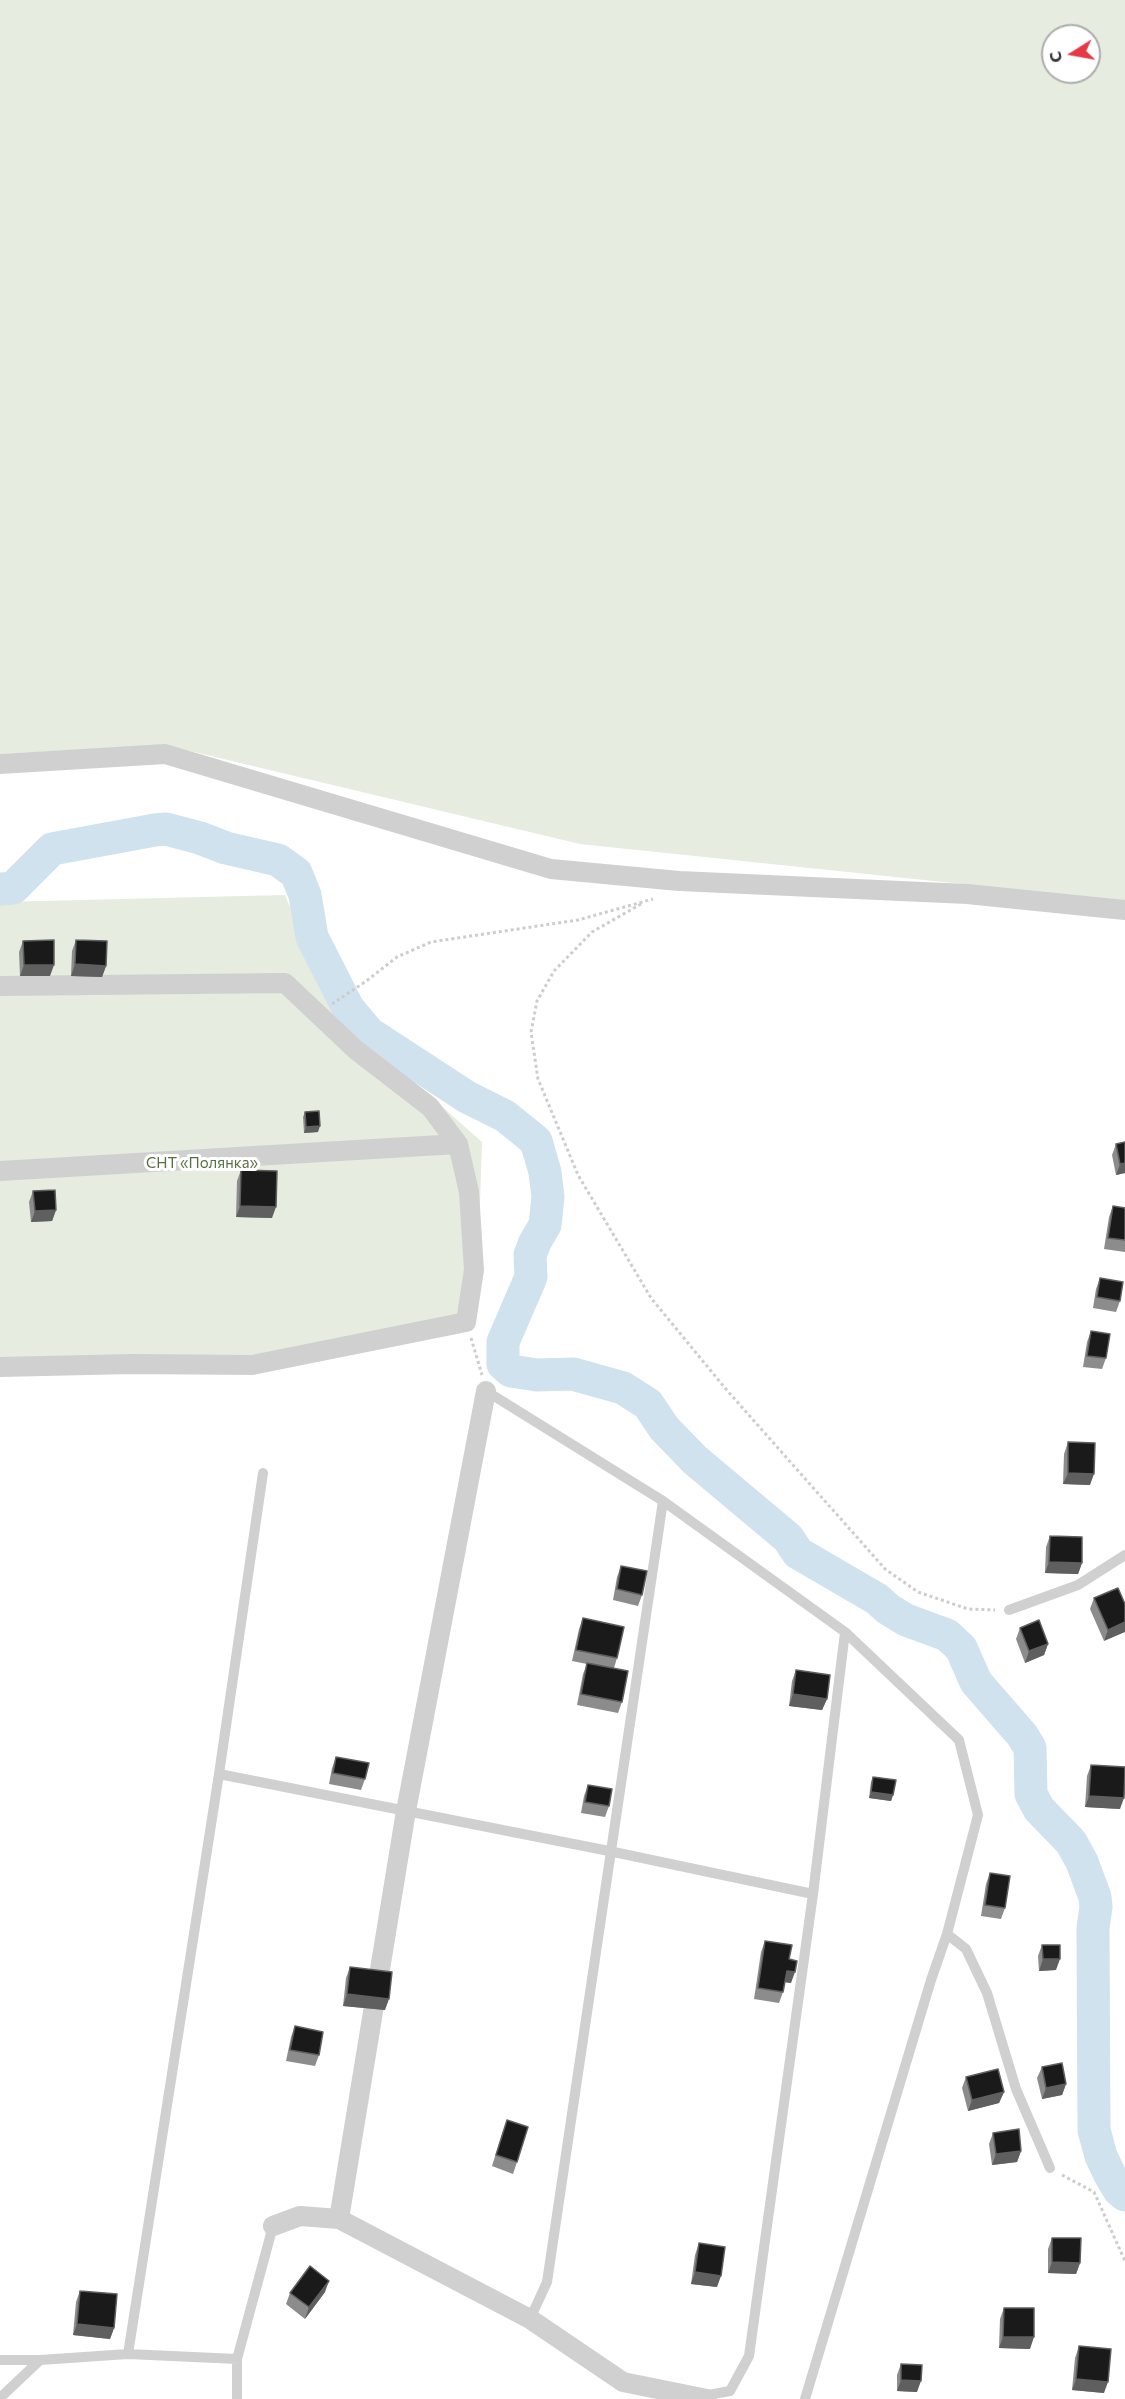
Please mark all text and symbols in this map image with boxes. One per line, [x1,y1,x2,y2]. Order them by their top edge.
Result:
north arrow [1041,24,1101,84]
text: С [1044,50,1065,64]
park label: СНТ «Полянка» [146,1154,258,1172]

